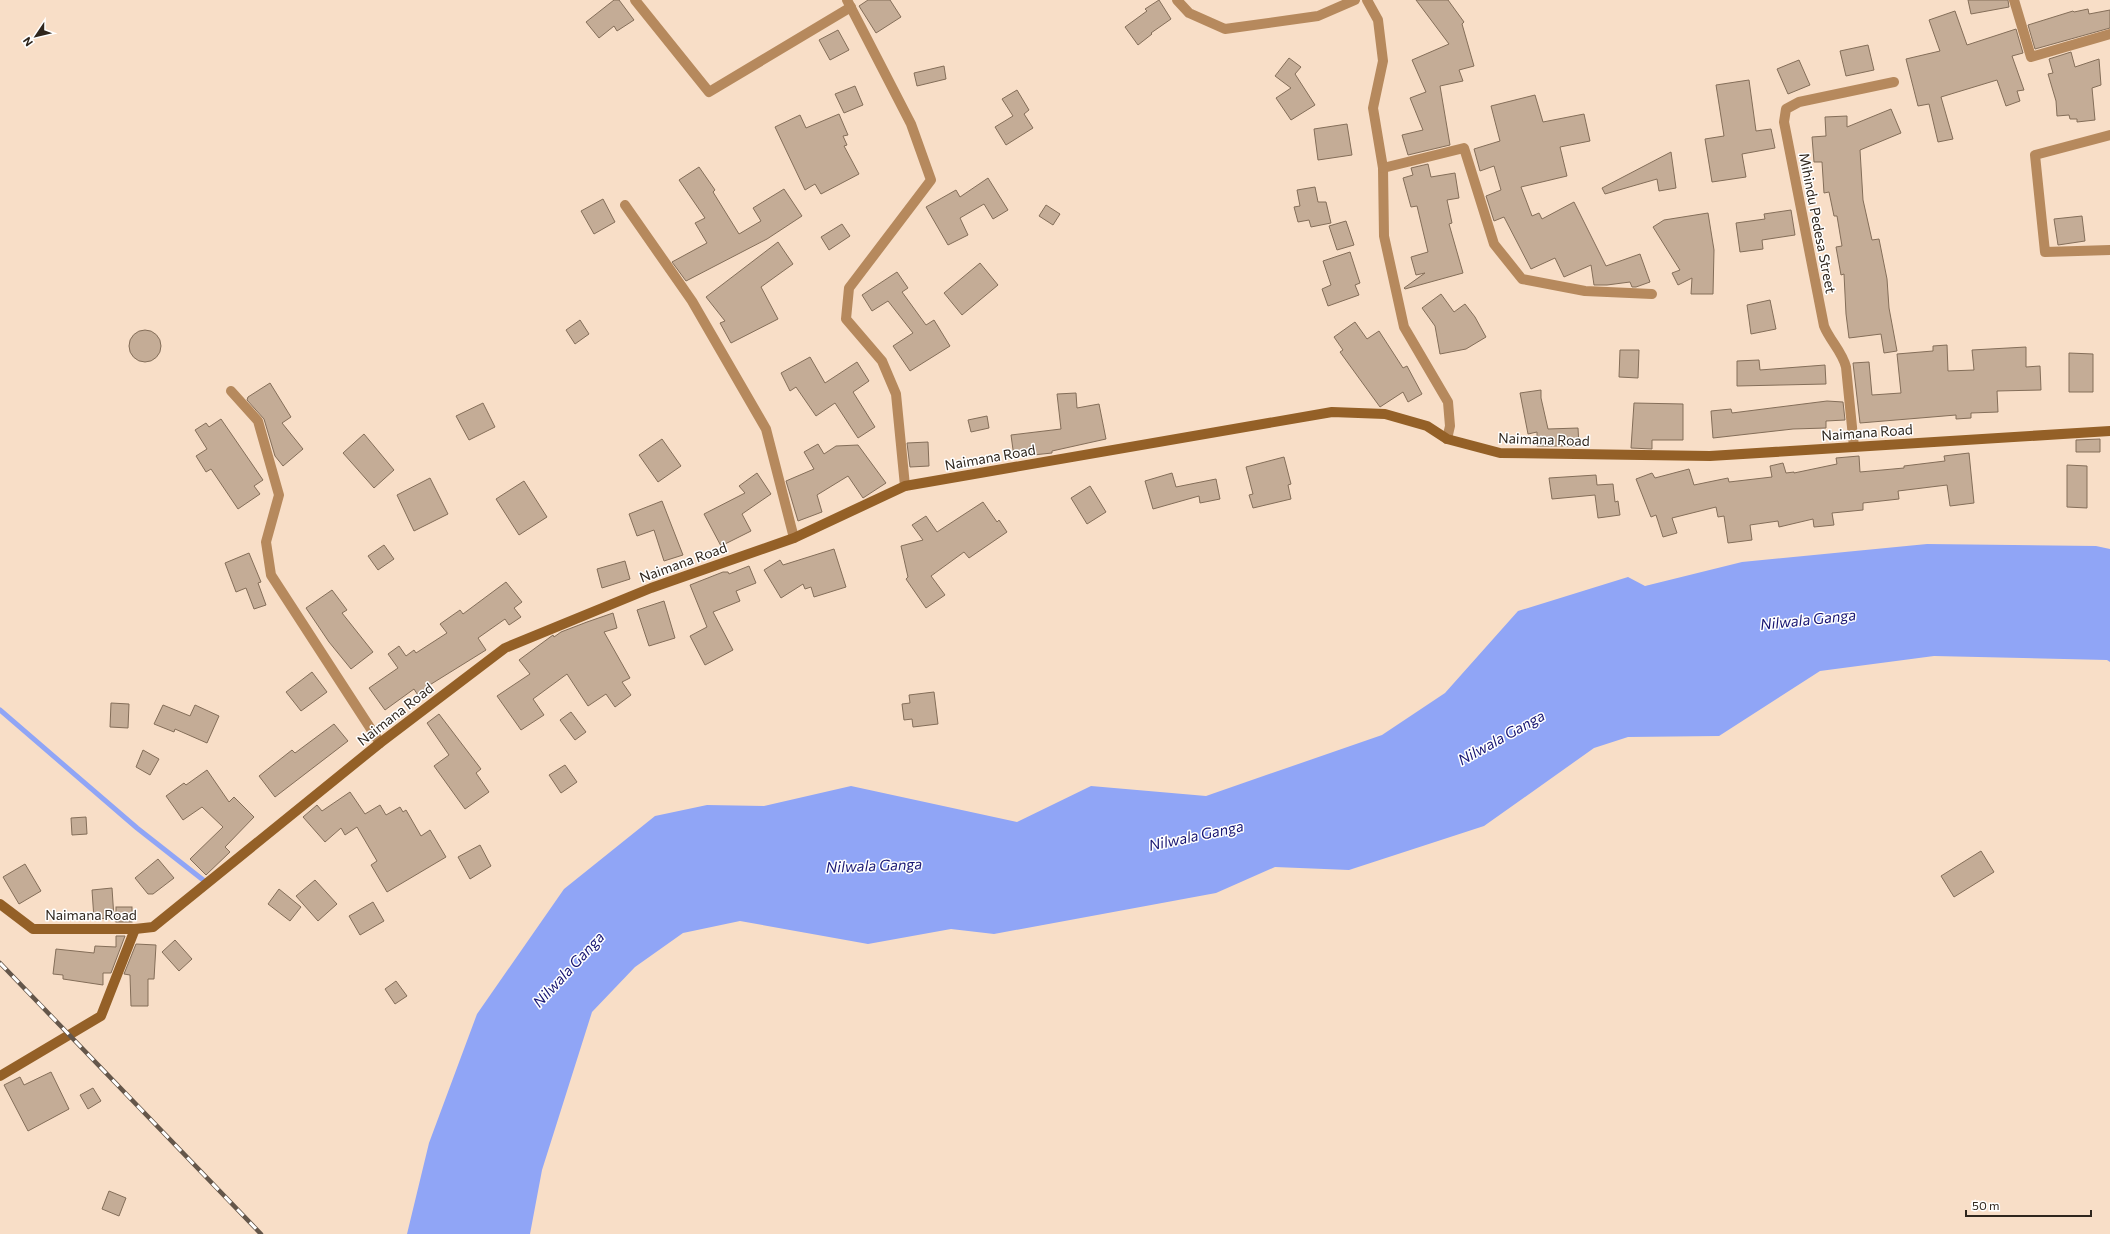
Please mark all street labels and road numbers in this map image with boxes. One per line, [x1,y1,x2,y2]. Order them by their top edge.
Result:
street label: Mihindu Pedesa Street [1796,151,1840,295]
street label: Naimana Road [1821,420,1913,444]
street label: Naimana Road [1498,429,1590,449]
street label: Naimana Road [943,441,1037,473]
street label: Naimana Road [637,538,729,586]
street label: Naimana Road [354,679,436,749]
street label: Naimana Road [45,906,137,923]

